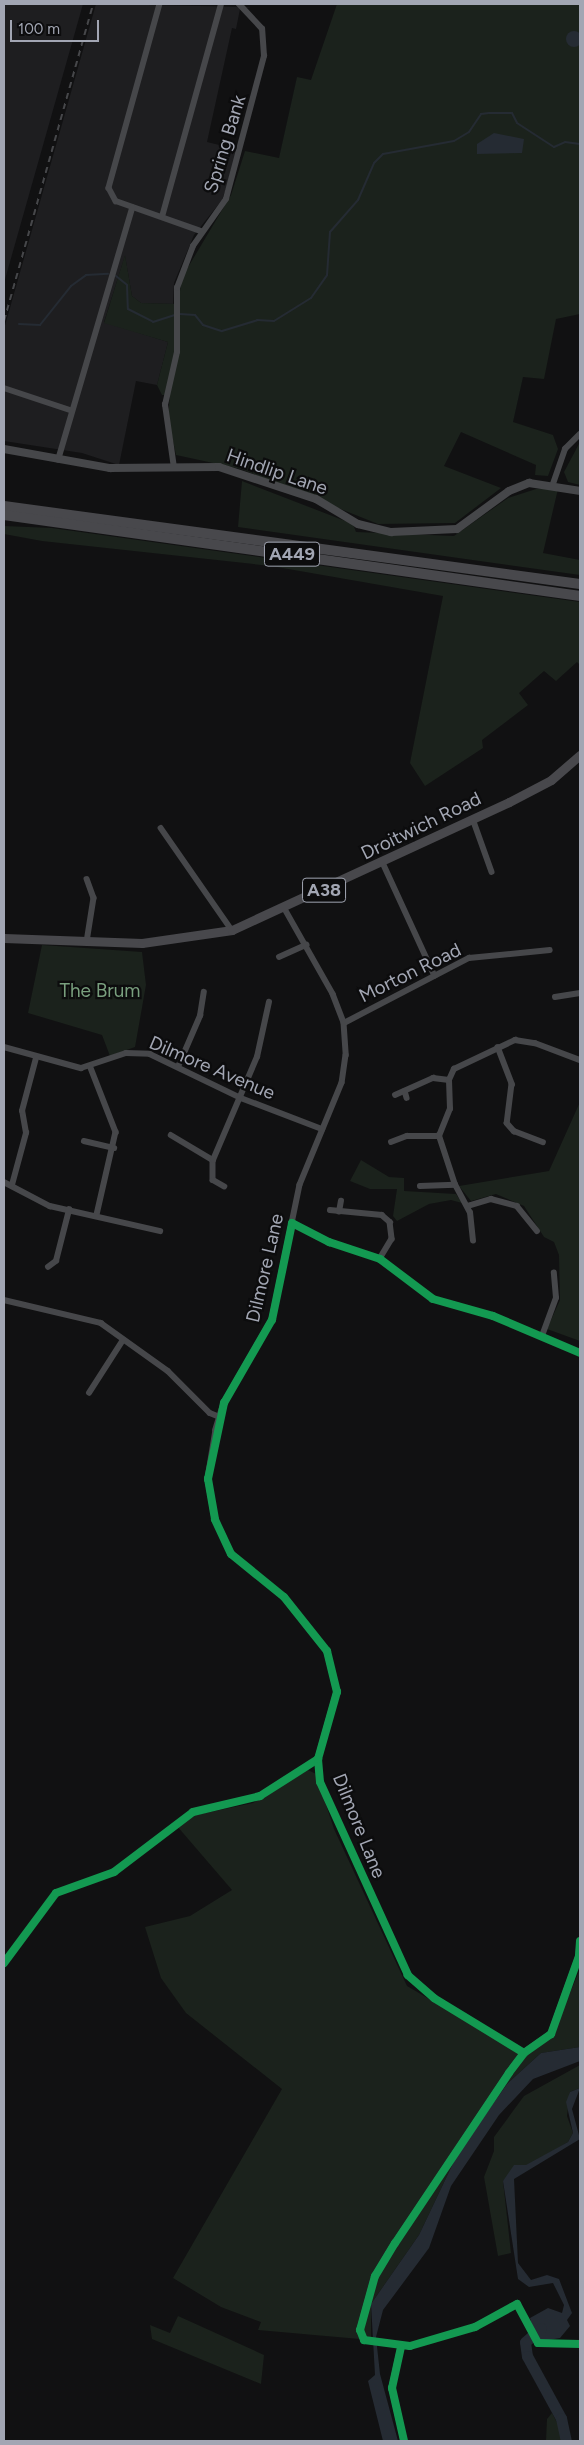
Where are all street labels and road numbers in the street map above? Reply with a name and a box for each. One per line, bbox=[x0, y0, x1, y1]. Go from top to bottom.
street label: Spring Bank bbox=[199, 92, 251, 196]
street label: Hindlip Lane bbox=[223, 444, 331, 500]
road number: A449 bbox=[263, 538, 321, 570]
street label: Droitwich Road bbox=[357, 787, 485, 865]
road number: A38 bbox=[302, 874, 346, 906]
street label: Morton Road bbox=[355, 938, 465, 1008]
street label: Dilmore Avenue bbox=[146, 1031, 278, 1105]
street label: Dilmore Lane bbox=[241, 1211, 289, 1325]
street label: Dilmore Lane bbox=[328, 1770, 390, 1882]

